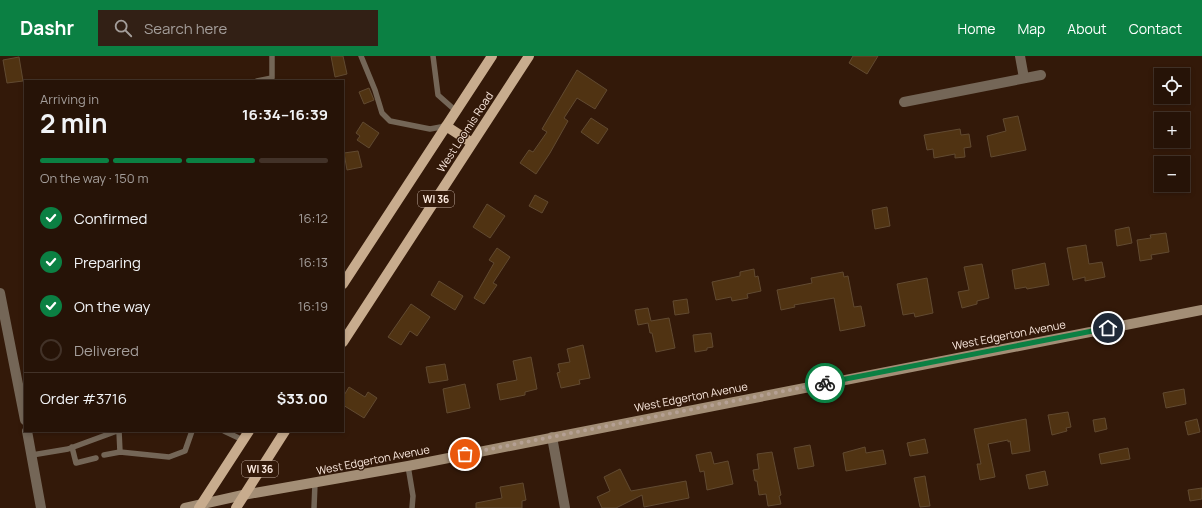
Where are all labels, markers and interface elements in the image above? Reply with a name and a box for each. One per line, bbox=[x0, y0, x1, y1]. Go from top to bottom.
search box bbox=[98, 10, 378, 46]
text: Dashr bbox=[20, 15, 74, 41]
icon: search bbox=[112, 17, 134, 39]
text: Search here bbox=[144, 18, 227, 39]
text: Home bbox=[958, 19, 995, 38]
text: Map bbox=[1017, 19, 1045, 38]
text: About bbox=[1067, 19, 1107, 38]
text: Contact bbox=[1129, 19, 1182, 38]
map controls bbox=[1154, 68, 1190, 192]
button: locate bbox=[1154, 68, 1190, 104]
street label: West Loomis Road bbox=[433, 89, 496, 175]
text: Arriving in bbox=[40, 90, 99, 108]
text: 16:34–16:39 bbox=[242, 104, 328, 125]
text: 2 min bbox=[40, 105, 108, 141]
button: + bbox=[1154, 112, 1190, 148]
button: − bbox=[1154, 156, 1190, 192]
text: On the way · 150 m bbox=[40, 169, 148, 187]
road number: WI 36 bbox=[418, 191, 454, 207]
icon: check bbox=[40, 207, 62, 229]
text: Confirmed bbox=[74, 208, 147, 229]
text: 16:12 bbox=[298, 209, 328, 227]
icon: check bbox=[40, 251, 62, 273]
text: Preparing bbox=[74, 252, 141, 273]
text: 16:13 bbox=[299, 253, 328, 271]
icon: check bbox=[40, 295, 62, 317]
text: On the way bbox=[74, 296, 150, 317]
text: 16:19 bbox=[298, 297, 328, 315]
pin bbox=[1091, 311, 1125, 345]
street label: West Edgerton Avenue bbox=[951, 316, 1067, 353]
icon: home bbox=[1097, 317, 1119, 339]
text: Delivered bbox=[74, 340, 139, 361]
courier bbox=[805, 363, 845, 403]
icon: bike bbox=[814, 372, 836, 394]
street label: West Edgerton Avenue bbox=[633, 378, 749, 415]
text: Order #3716 bbox=[40, 388, 127, 409]
text: $33.00 bbox=[277, 388, 328, 409]
pin bbox=[448, 437, 482, 471]
street label: West Edgerton Avenue bbox=[315, 441, 431, 478]
icon: bag bbox=[454, 443, 476, 465]
road number: WI 36 bbox=[242, 461, 278, 477]

